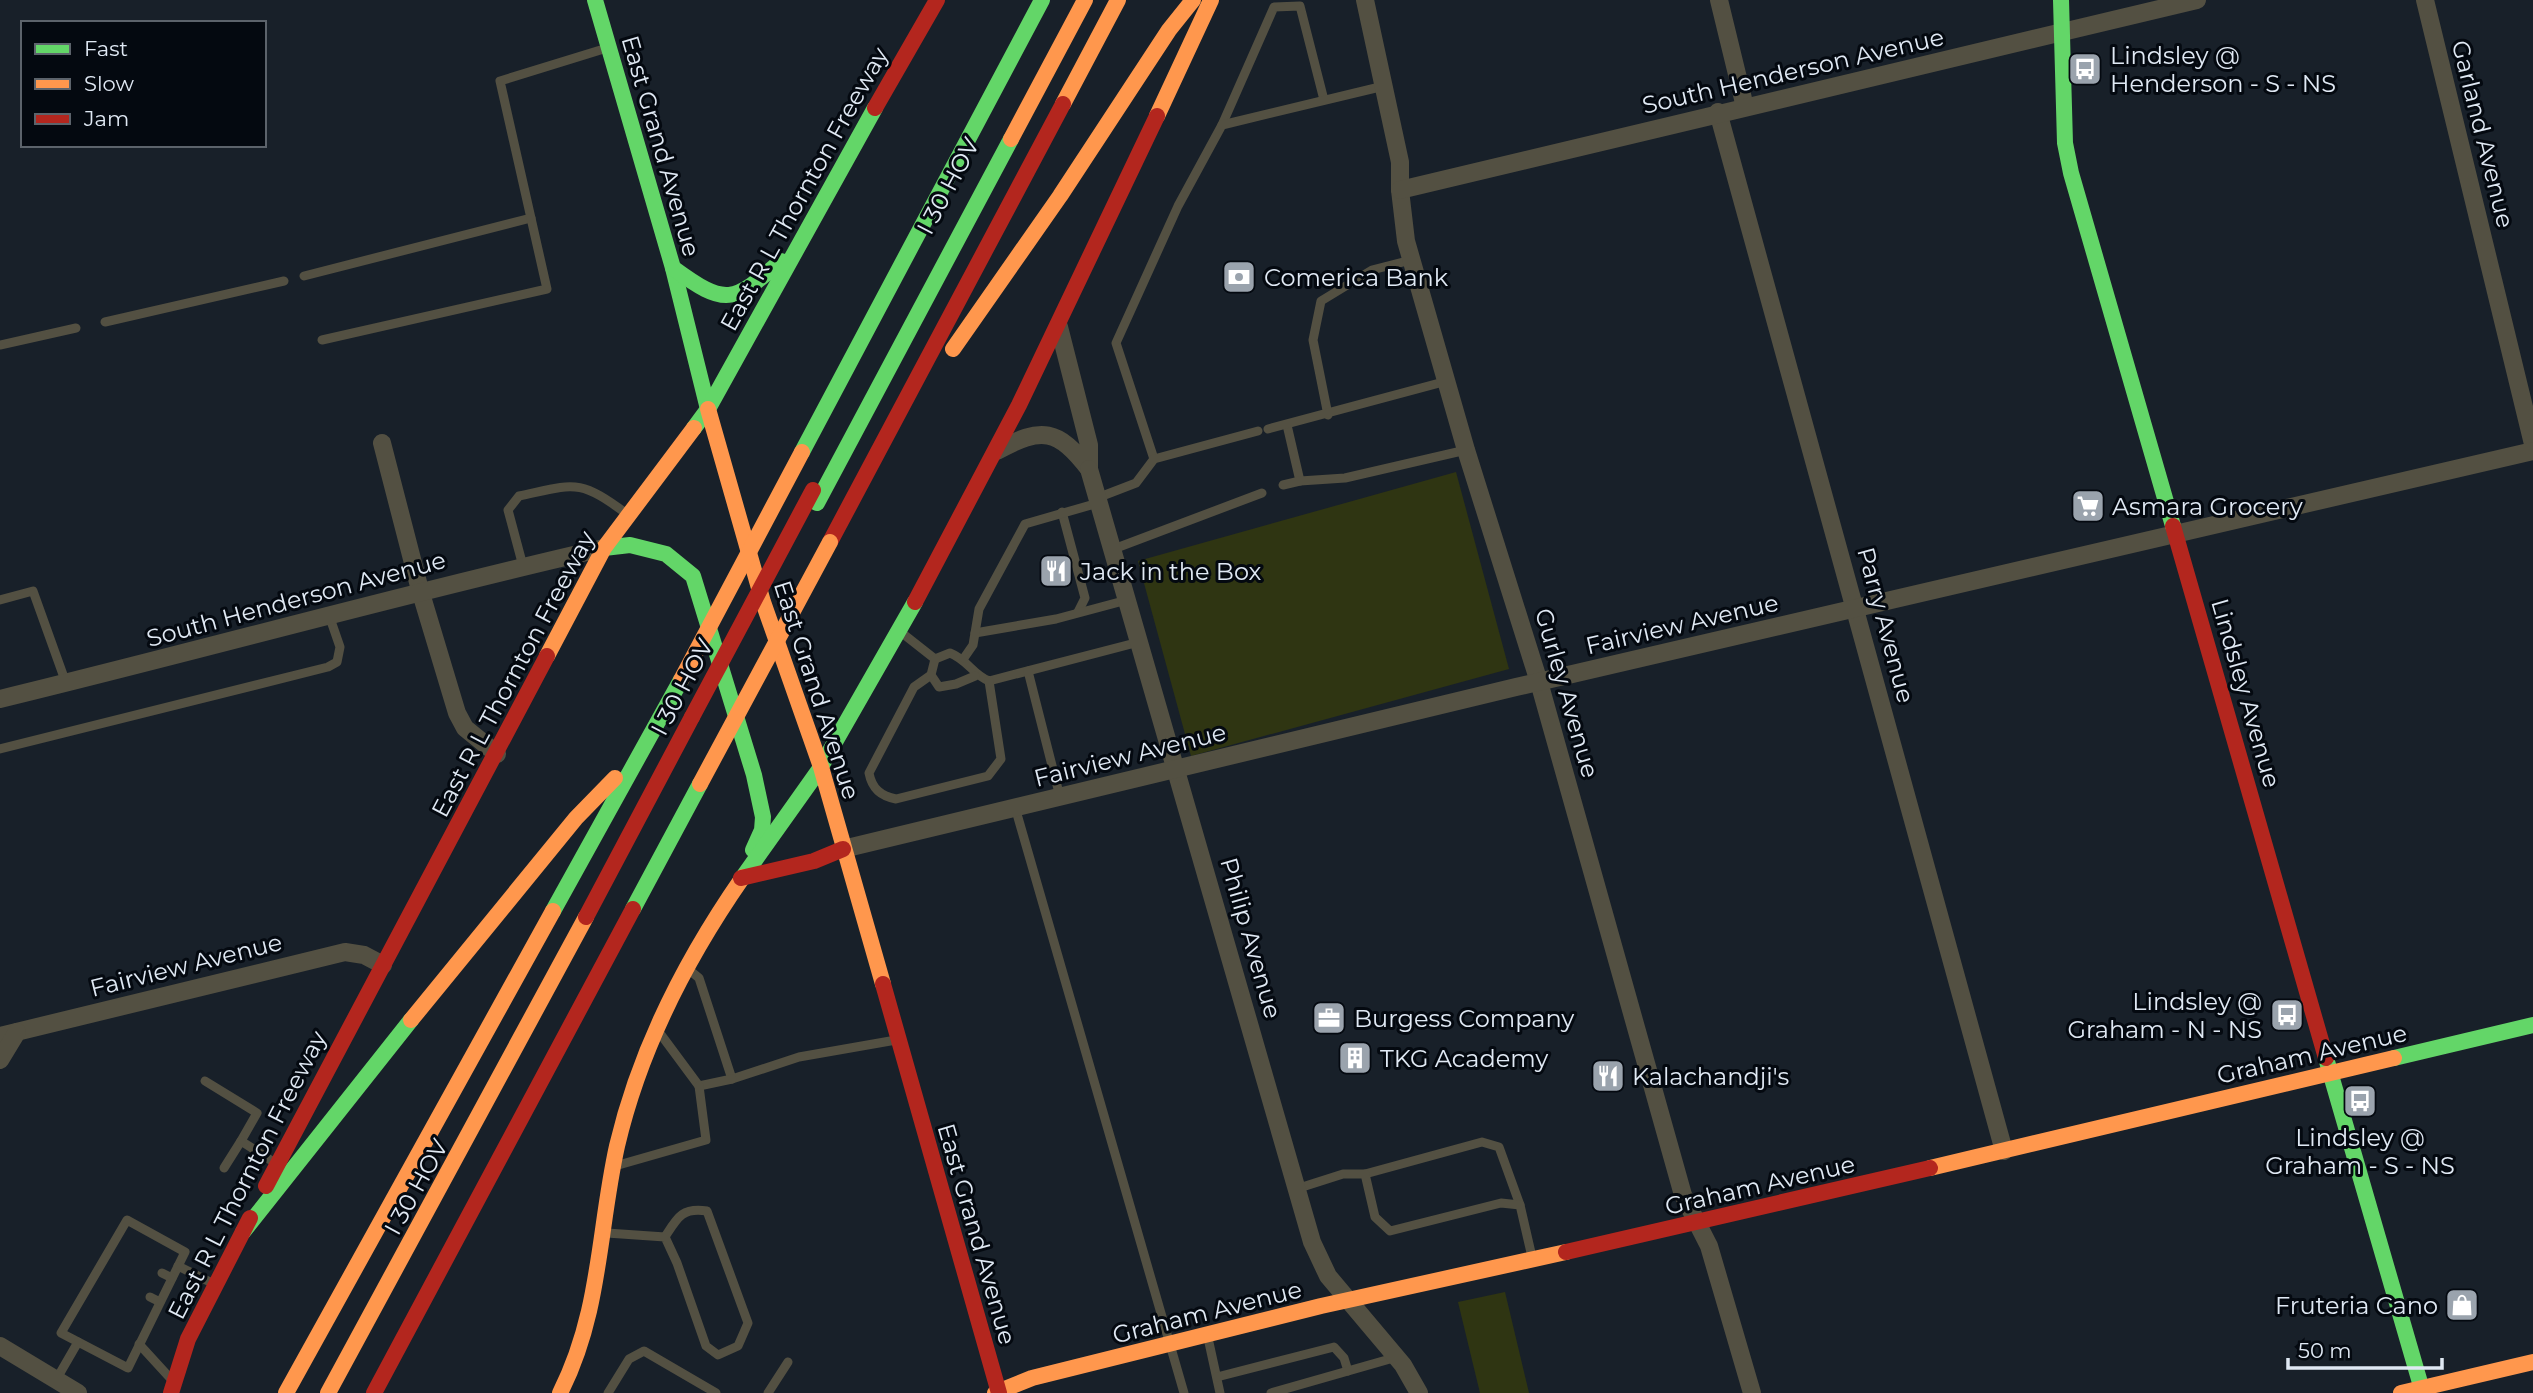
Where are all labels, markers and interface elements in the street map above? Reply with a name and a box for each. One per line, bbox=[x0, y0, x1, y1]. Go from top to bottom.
legend bbox=[21, 21, 266, 147]
street label: South Henderson Avenue bbox=[1639, 22, 1947, 120]
street label: East Grand Avenue bbox=[616, 32, 706, 260]
text: Fast bbox=[84, 36, 128, 61]
street label: Garland Avenue bbox=[2446, 37, 2520, 231]
place label: Lindsley @ Henderson - S - NS bbox=[2110, 41, 2336, 98]
street label: East R L Thornton Freeway bbox=[714, 42, 894, 336]
bus stop icon: Lindsley @ Henderson - S - NS bbox=[2066, 50, 2104, 88]
text: Slow bbox=[84, 71, 134, 96]
text: Jam bbox=[83, 106, 129, 131]
street label: I 30 HOV bbox=[911, 133, 986, 239]
bank icon: Comerica Bank bbox=[1220, 258, 1258, 296]
place label: Comerica Bank bbox=[1264, 263, 1449, 292]
supermarket icon: Asmara Grocery bbox=[2069, 487, 2107, 525]
place label: Asmara Grocery bbox=[2112, 492, 2303, 521]
street label: East R L Thornton Freeway bbox=[425, 526, 601, 822]
street label: Parry Avenue bbox=[1851, 544, 1921, 706]
street label: South Henderson Avenue bbox=[143, 545, 449, 653]
restaurant icon: Jack in the Box bbox=[1037, 552, 1075, 590]
place label: Jack in the Box bbox=[1079, 557, 1262, 586]
street label: East Grand Avenue bbox=[768, 577, 866, 803]
street label: Fairview Avenue bbox=[1583, 588, 1781, 660]
street label: Lindsley Avenue bbox=[2205, 595, 2287, 791]
street label: Gurley Avenue bbox=[1529, 605, 1605, 781]
street label: I 30 HOV bbox=[645, 634, 720, 740]
street label: Fairview Avenue bbox=[1031, 717, 1229, 793]
street label: Philip Avenue bbox=[1214, 854, 1288, 1022]
street label: Fairview Avenue bbox=[87, 927, 285, 1003]
place label: Lindsley @ Graham - N - NS bbox=[2068, 987, 2262, 1044]
bus stop icon: Lindsley @ Graham - N - NS bbox=[2268, 996, 2306, 1034]
office icon: Burgess Company bbox=[1310, 999, 1348, 1037]
place label: Burgess Company bbox=[1354, 1004, 1574, 1033]
street label: Graham Avenue bbox=[2214, 1018, 2410, 1090]
street label: East R L Thornton Freeway bbox=[161, 1026, 333, 1324]
building icon: TKG Academy bbox=[1336, 1039, 1374, 1077]
place label: TKG Academy bbox=[1380, 1044, 1548, 1073]
restaurant icon: Kalachandji's bbox=[1589, 1057, 1627, 1095]
place label: Kalachandji's bbox=[1632, 1062, 1789, 1091]
bus stop icon: Lindsley @ Graham - S - NS bbox=[2341, 1082, 2379, 1120]
street label: East Grand Avenue bbox=[932, 1120, 1022, 1348]
place label: Lindsley @ Graham - S - NS bbox=[2265, 1123, 2455, 1180]
street label: I 30 HOV bbox=[378, 1134, 454, 1240]
street label: Graham Avenue bbox=[1662, 1149, 1858, 1221]
street label: Graham Avenue bbox=[1109, 1274, 1305, 1350]
shop icon: Fruteria Cano bbox=[2443, 1286, 2481, 1324]
place label: Fruteria Cano bbox=[2275, 1291, 2438, 1320]
scale bar bbox=[2288, 1326, 2442, 1370]
text: 50 m bbox=[2298, 1338, 2352, 1363]

